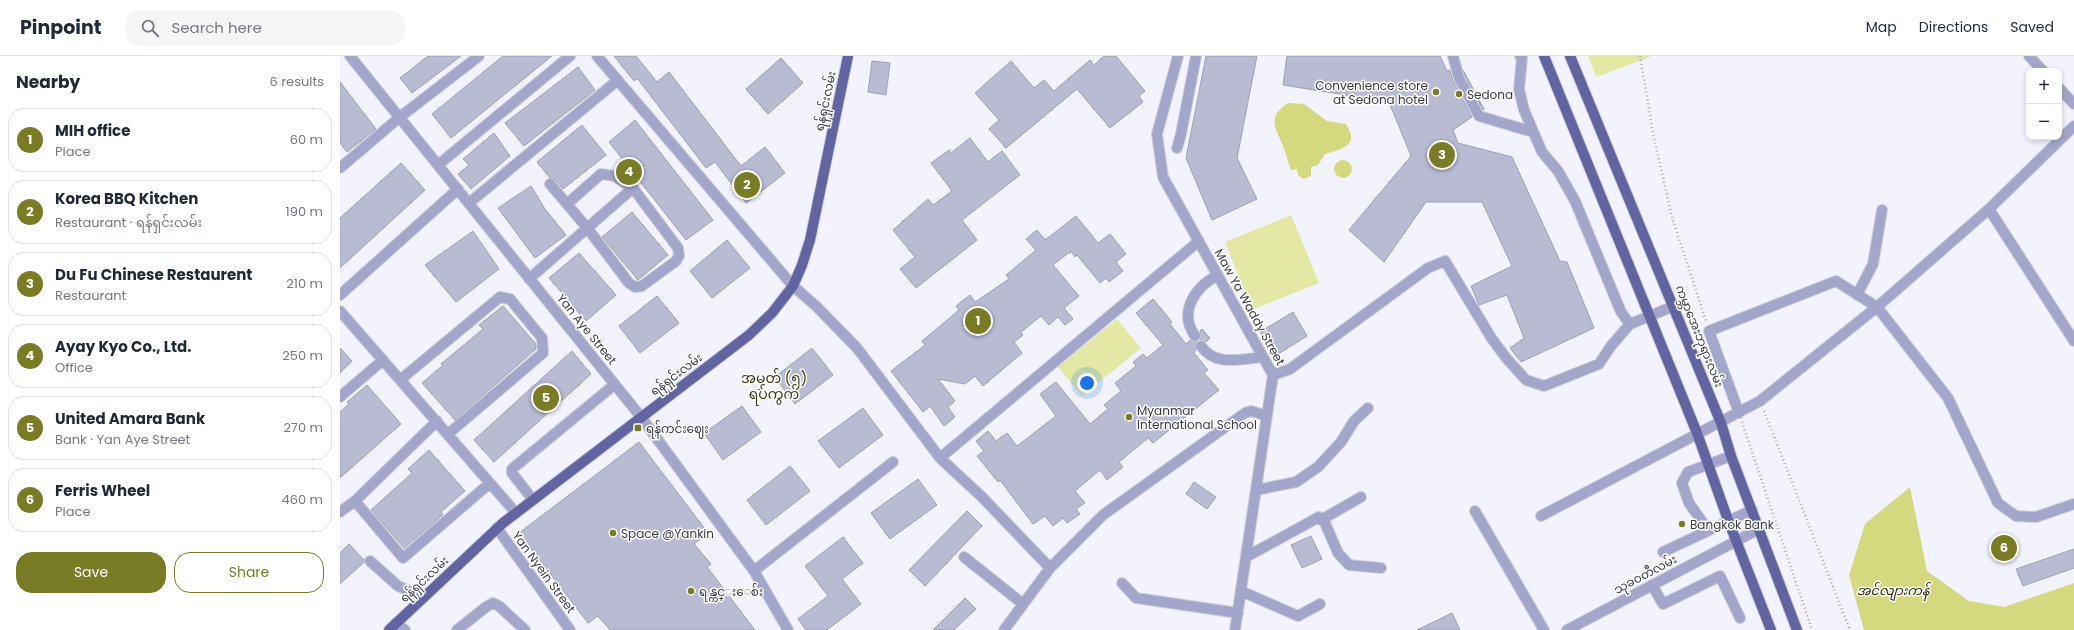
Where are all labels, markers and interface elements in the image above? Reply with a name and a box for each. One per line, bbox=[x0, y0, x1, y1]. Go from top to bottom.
search box bbox=[125, 10, 405, 46]
text: Pinpoint bbox=[20, 14, 101, 41]
icon: search bbox=[139, 17, 161, 39]
text: Search here bbox=[171, 17, 262, 38]
text: Map bbox=[1866, 17, 1897, 37]
text: Directions bbox=[1919, 17, 1988, 37]
text: Saved bbox=[2010, 17, 2054, 37]
map controls bbox=[2026, 68, 2062, 140]
button: + bbox=[2026, 68, 2062, 104]
street label: ရန်ရှင်းလမ်း bbox=[810, 69, 842, 133]
text: Nearby bbox=[16, 70, 80, 94]
text: 6 results bbox=[270, 72, 324, 91]
place label: Convenience store at Sedona hotel bbox=[1315, 77, 1428, 108]
place label: Sedona bbox=[1467, 86, 1513, 103]
marker: Convenience store at Sedona hotel bbox=[1431, 87, 1441, 97]
marker: Sedona bbox=[1454, 89, 1464, 99]
button: − bbox=[2026, 104, 2062, 140]
text: MIH office bbox=[55, 120, 130, 141]
text: 1 bbox=[28, 130, 32, 149]
text: 60 m bbox=[290, 130, 323, 149]
pin: 3 bbox=[1429, 140, 1455, 170]
text: Place bbox=[55, 142, 90, 161]
pin: 4 bbox=[616, 157, 642, 187]
pin: 2 bbox=[734, 170, 760, 200]
text: Korea BBQ Kitchen bbox=[55, 188, 198, 209]
text: 2 bbox=[26, 202, 34, 221]
text: 190 m bbox=[286, 202, 323, 221]
text: Restaurant · ရန်ရှင်းလမ်း bbox=[55, 213, 202, 232]
street label: Maw Ya Waddy Street bbox=[1211, 246, 1289, 368]
text: Du Fu Chinese Restaurent bbox=[55, 264, 252, 285]
text: 3 bbox=[26, 274, 34, 293]
text: 210 m bbox=[286, 274, 323, 293]
street label: ကမ္ဘာအေးဘုရားလမ်း bbox=[1670, 282, 1728, 390]
text: Restaurant bbox=[55, 286, 126, 305]
street label: Yan Aye Street bbox=[553, 290, 621, 368]
pin: 1 bbox=[965, 306, 991, 336]
text: Ayay Kyo Co., Ltd. bbox=[55, 336, 191, 357]
text: 4 bbox=[26, 346, 34, 365]
text: 250 m bbox=[282, 346, 323, 365]
street label: ရန်ရှင်းလမ်း bbox=[647, 349, 707, 401]
text: Office bbox=[55, 358, 93, 377]
district label: အမှတ် (၅) ရပ်ကွက် bbox=[741, 368, 807, 406]
your location bbox=[1077, 373, 1097, 393]
pin: 5 bbox=[533, 383, 559, 413]
place label: Myanmar International School bbox=[1137, 402, 1257, 433]
text: United Amara Bank bbox=[55, 408, 205, 429]
marker: Myanmar International School bbox=[1124, 412, 1134, 422]
text: 5 bbox=[26, 418, 34, 437]
text: 270 m bbox=[283, 418, 323, 437]
place label: ရန်ကင်းဈေး bbox=[646, 420, 709, 439]
marker: ရန်ကင်းဈေး bbox=[633, 423, 643, 433]
text: Bank · Yan Aye Street bbox=[55, 430, 190, 449]
text: Ferris Wheel bbox=[55, 480, 150, 501]
text: 6 bbox=[26, 490, 34, 509]
text: 460 m bbox=[282, 490, 323, 509]
text: Place bbox=[55, 502, 90, 521]
place label: Bangkok Bank bbox=[1690, 516, 1775, 533]
marker: Bangkok Bank bbox=[1677, 519, 1687, 529]
place label: Space @Yankin bbox=[621, 525, 714, 542]
street label: Yan Nyein Street bbox=[508, 528, 580, 616]
marker: Space @Yankin bbox=[608, 528, 618, 538]
pin: 6 bbox=[1991, 533, 2017, 563]
street label: သုခဝတီလမ်း bbox=[1611, 550, 1680, 599]
button: Save bbox=[16, 552, 166, 593]
button: Share bbox=[174, 552, 324, 593]
street label: ရန်ရှင်းလမ်း bbox=[396, 552, 453, 607]
water label: အင်လျားကန် bbox=[1857, 581, 1932, 602]
place label: ရန္ကင္းေစ်း bbox=[699, 583, 763, 602]
marker: ရန္ကင္းေစ်း bbox=[686, 586, 696, 596]

